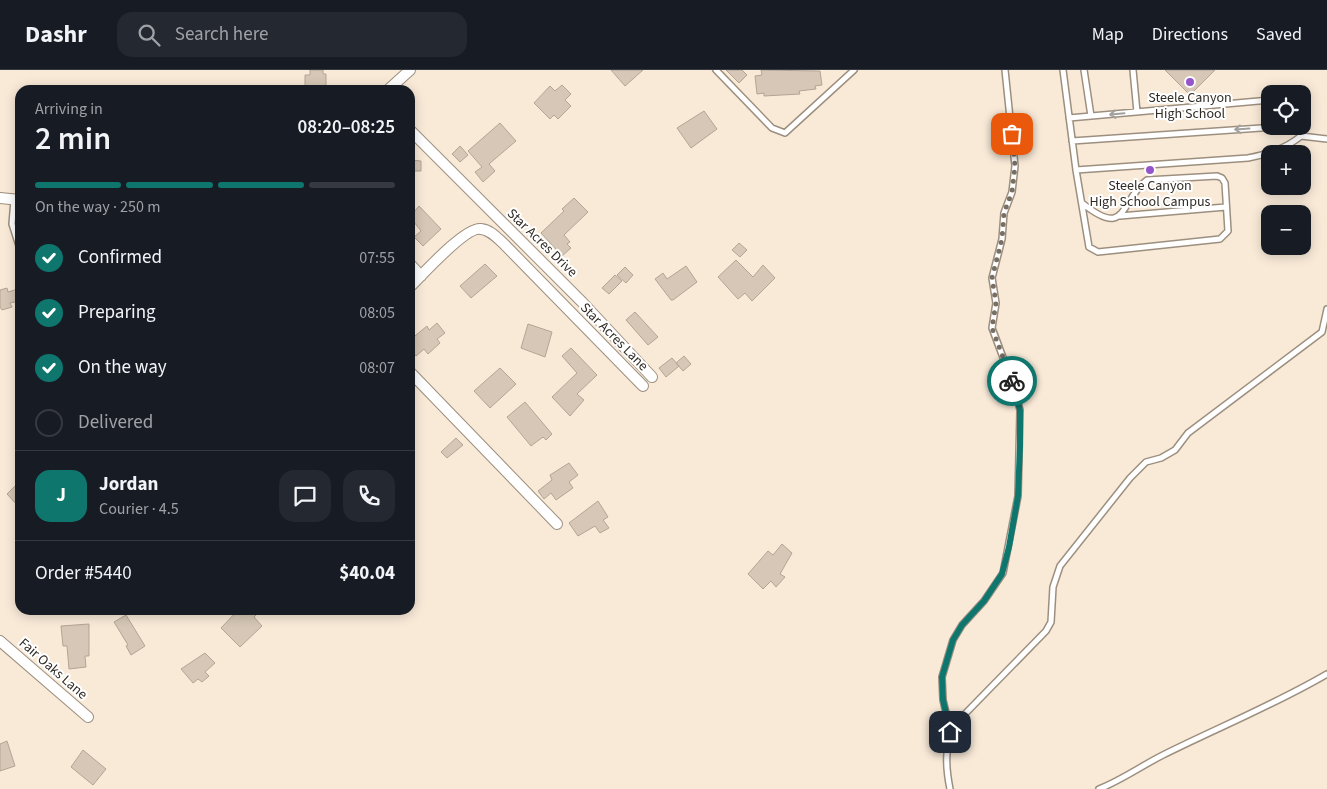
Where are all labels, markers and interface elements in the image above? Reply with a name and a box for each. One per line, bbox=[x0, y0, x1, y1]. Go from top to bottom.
search box bbox=[117, 12, 467, 57]
text: Dashr bbox=[25, 17, 87, 52]
icon: search bbox=[135, 21, 163, 49]
text: Search here bbox=[175, 21, 268, 48]
text: Map bbox=[1092, 22, 1124, 47]
text: Directions bbox=[1152, 22, 1228, 47]
text: Saved bbox=[1256, 22, 1302, 47]
marker: Steele Canyon High School bbox=[1184, 76, 1196, 88]
map controls bbox=[1261, 85, 1311, 255]
button: locate bbox=[1261, 85, 1311, 135]
place label: Steele Canyon High School bbox=[1148, 88, 1232, 124]
text: Arriving in bbox=[35, 98, 103, 120]
one-way arrow bbox=[1109, 109, 1125, 118]
pin bbox=[991, 113, 1033, 155]
text: 08:20–08:25 bbox=[297, 114, 395, 141]
text: 2 min bbox=[35, 116, 111, 162]
icon: bag bbox=[998, 120, 1026, 148]
one-way arrow bbox=[1234, 125, 1250, 134]
button: + bbox=[1261, 145, 1311, 195]
marker: Steele Canyon High School Campus bbox=[1144, 164, 1156, 176]
place label: Steele Canyon High School Campus bbox=[1090, 176, 1211, 212]
text: On the way · 250 m bbox=[35, 196, 160, 218]
street label: Star Acres Drive bbox=[502, 204, 582, 282]
button: − bbox=[1261, 205, 1311, 255]
icon: check bbox=[35, 244, 63, 272]
text: Confirmed bbox=[78, 244, 162, 271]
text: 07:55 bbox=[359, 247, 395, 269]
street label: Star Acres Lane bbox=[575, 298, 653, 376]
icon: check bbox=[35, 299, 63, 327]
text: Preparing bbox=[78, 299, 156, 326]
text: 08:05 bbox=[359, 302, 395, 324]
icon: check bbox=[35, 354, 63, 382]
text: On the way bbox=[78, 354, 167, 381]
courier bbox=[987, 356, 1037, 406]
text: 08:07 bbox=[359, 357, 395, 379]
icon: bike bbox=[998, 367, 1026, 395]
text: Delivered bbox=[78, 409, 153, 436]
button: chat bbox=[279, 470, 331, 522]
button: phone bbox=[343, 470, 395, 522]
text: Jordan bbox=[99, 471, 158, 498]
text: J bbox=[56, 482, 66, 509]
text: Courier · 4.5 bbox=[99, 498, 179, 520]
text: Order #5440 bbox=[35, 560, 132, 587]
text: $40.04 bbox=[339, 560, 395, 587]
street label: Fair Oaks Lane bbox=[14, 634, 92, 704]
pin bbox=[929, 711, 971, 753]
icon: home bbox=[936, 718, 964, 746]

